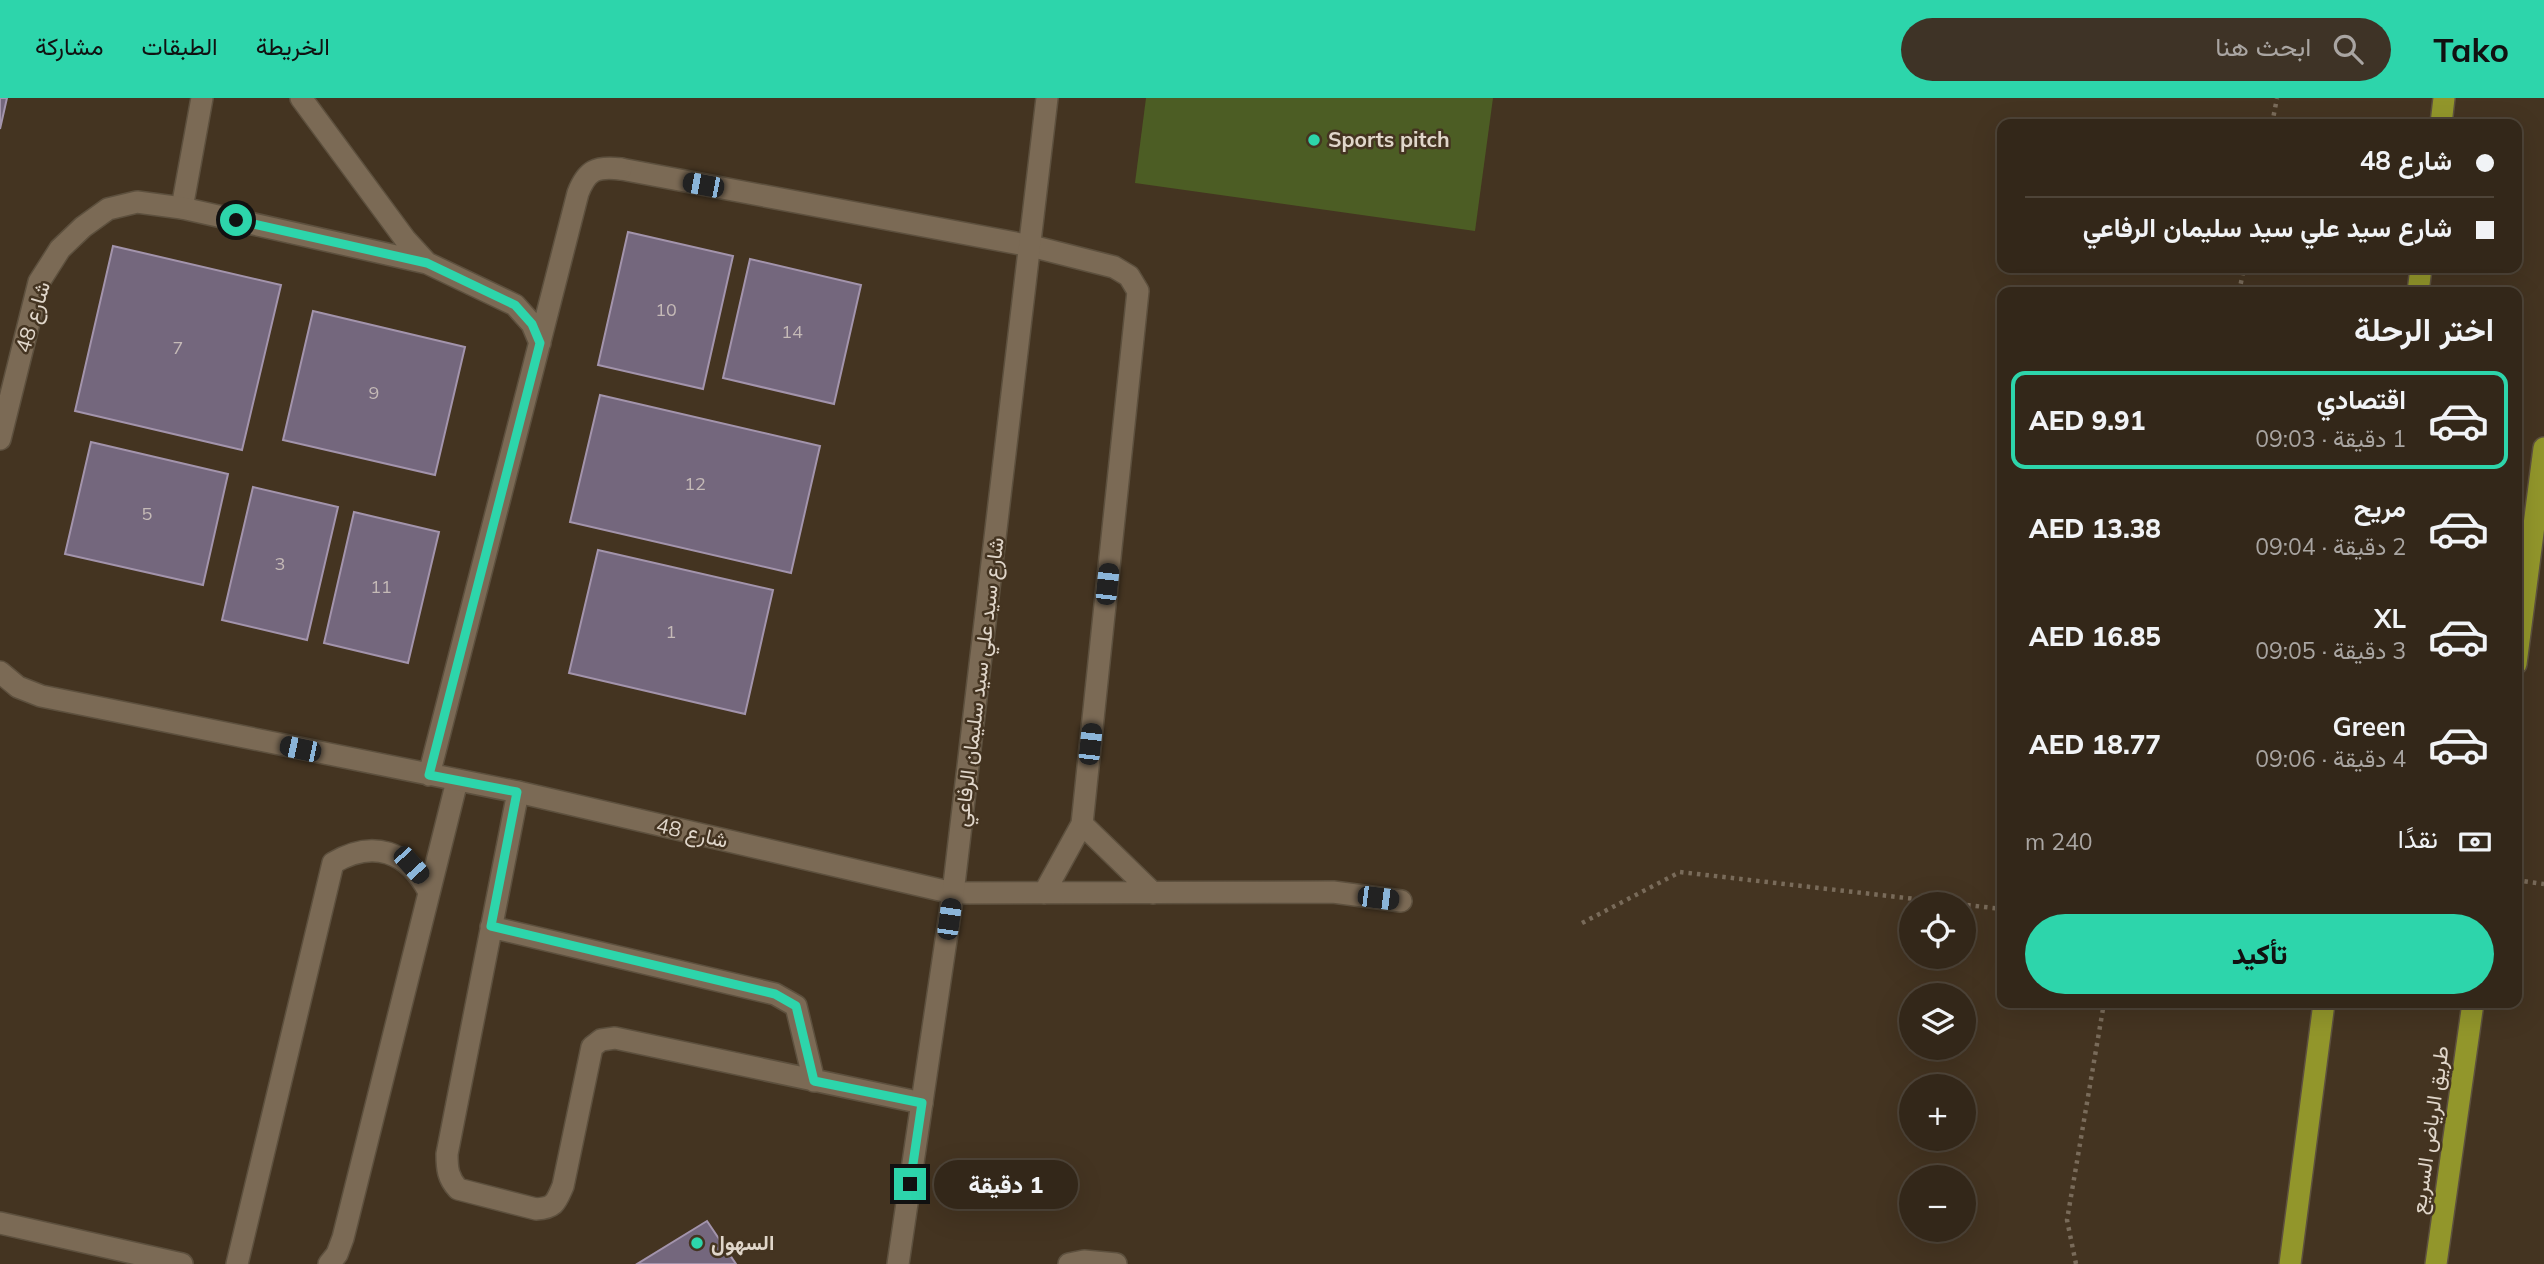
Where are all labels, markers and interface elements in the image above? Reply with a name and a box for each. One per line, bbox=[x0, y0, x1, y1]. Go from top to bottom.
search box bbox=[1901, 18, 2391, 81]
text: Tako bbox=[2433, 29, 2509, 70]
text: ابحث هنا bbox=[2215, 30, 2311, 63]
icon: search bbox=[2329, 30, 2367, 68]
text: مشاركة bbox=[35, 31, 103, 61]
text: الطبقات bbox=[141, 31, 218, 61]
text: الخريطة bbox=[256, 31, 330, 61]
place label: Sports pitch bbox=[1328, 126, 1450, 152]
marker: Sports pitch bbox=[1306, 132, 1322, 148]
text: شارع 48 bbox=[2360, 144, 2452, 177]
car bbox=[681, 171, 726, 199]
route start bbox=[220, 204, 252, 236]
text: شارع سيد علي سيد سليمان الرفاعي bbox=[2083, 211, 2452, 244]
street label: شارع 48 bbox=[9, 278, 57, 356]
house number: 10 bbox=[655, 298, 677, 321]
text: اختر الرحلة bbox=[2354, 309, 2494, 349]
house number: 14 bbox=[781, 320, 803, 343]
house number: 7 bbox=[173, 336, 183, 359]
house number: 9 bbox=[369, 381, 379, 404]
text: اقتصادي bbox=[2317, 383, 2406, 416]
icon: car bbox=[2427, 389, 2490, 452]
text: AED 9.91 bbox=[2029, 404, 2145, 437]
text: 1 دقيقة · 09:03 bbox=[2255, 424, 2406, 453]
house number: 12 bbox=[684, 472, 706, 495]
text: مريح bbox=[2354, 491, 2406, 524]
icon: car bbox=[2427, 497, 2490, 560]
house number: 5 bbox=[142, 502, 153, 525]
text: AED 13.38 bbox=[2029, 512, 2161, 545]
text: 2 دقيقة · 09:04 bbox=[2255, 532, 2406, 561]
street label: شارع سيد علي سيد سليمان الرفاعي bbox=[947, 536, 1014, 829]
house number: 3 bbox=[275, 552, 285, 575]
car bbox=[1095, 562, 1120, 606]
house number: 11 bbox=[370, 575, 392, 598]
text: XL bbox=[2374, 602, 2406, 635]
icon: car bbox=[2427, 605, 2490, 668]
house number: 1 bbox=[666, 620, 676, 643]
text: AED 16.85 bbox=[2029, 620, 2161, 653]
text: 3 دقيقة · 09:05 bbox=[2255, 636, 2406, 665]
text: Green bbox=[2333, 710, 2406, 743]
icon: car bbox=[2427, 713, 2490, 776]
car bbox=[1078, 722, 1103, 766]
text: AED 18.77 bbox=[2029, 728, 2161, 761]
car bbox=[278, 734, 323, 764]
text: 4 دقيقة · 09:06 bbox=[2255, 744, 2406, 773]
street label: شارع 48 bbox=[653, 811, 731, 855]
text: نقدًا bbox=[2398, 822, 2438, 855]
icon: cash bbox=[2456, 823, 2494, 861]
text: 240 m bbox=[2025, 827, 2093, 856]
car bbox=[390, 842, 433, 888]
car bbox=[1356, 885, 1401, 911]
map controls bbox=[1899, 892, 1976, 1242]
button: locate bbox=[1899, 892, 1976, 969]
car bbox=[936, 897, 963, 941]
button: تأكيد bbox=[2025, 914, 2494, 994]
button: layers bbox=[1899, 983, 1976, 1060]
street label: طريق الرياض السريع bbox=[2404, 1044, 2456, 1216]
button: + bbox=[1899, 1074, 1976, 1151]
callout: 1 دقيقة bbox=[934, 1160, 1078, 1208]
button: − bbox=[1899, 1165, 1976, 1242]
route end bbox=[894, 1168, 926, 1200]
text: 1 دقيقة bbox=[969, 1170, 1043, 1199]
place label: السهول bbox=[711, 1229, 774, 1256]
marker: السهول bbox=[689, 1235, 705, 1251]

